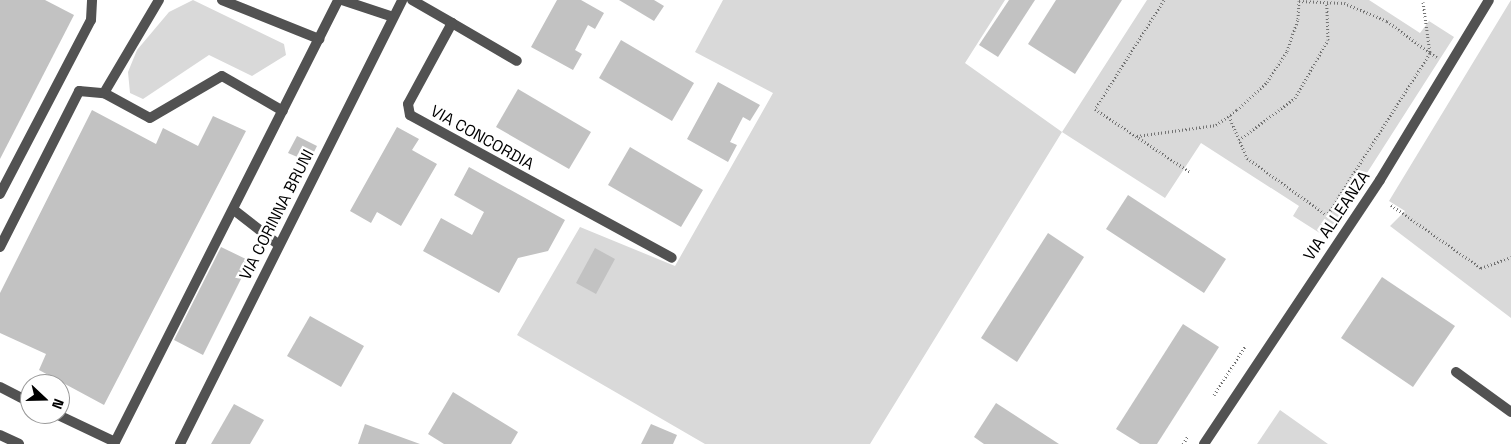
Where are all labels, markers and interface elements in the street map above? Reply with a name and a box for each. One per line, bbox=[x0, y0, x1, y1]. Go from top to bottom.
street label: VIA CONCORDIA bbox=[427, 102, 537, 174]
street label: VIA CORINNA BRUNI bbox=[236, 146, 318, 284]
street label: VIA ALLEANZA bbox=[1300, 167, 1374, 265]
north arrow bbox=[20, 374, 70, 424]
text: N bbox=[48, 396, 68, 412]

